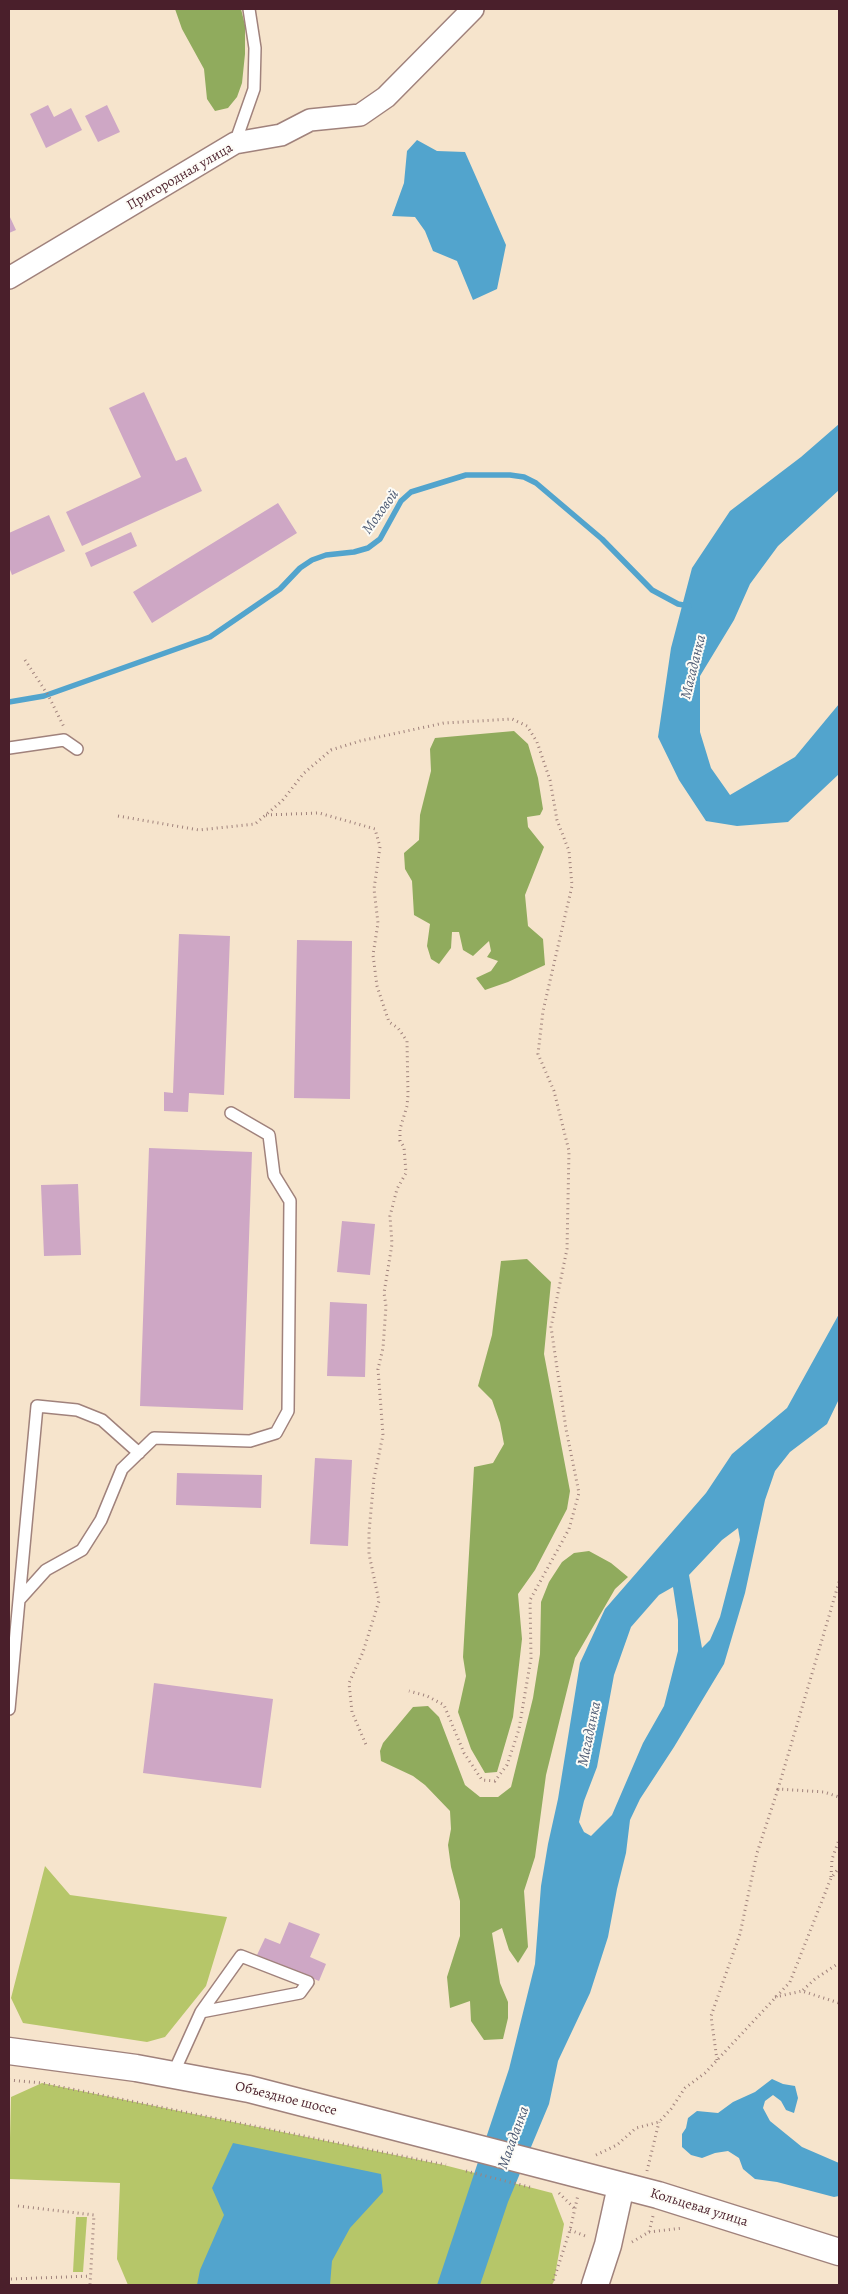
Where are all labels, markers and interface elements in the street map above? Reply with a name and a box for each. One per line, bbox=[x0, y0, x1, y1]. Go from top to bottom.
street label: Пригородная улица bbox=[124, 140, 236, 214]
water label: Моховой bbox=[359, 486, 403, 538]
water label: Магаданка bbox=[677, 633, 711, 701]
water label: Магаданка bbox=[574, 1700, 606, 1768]
street label: Объездное шоссе bbox=[233, 2078, 339, 2120]
water label: Магаданка bbox=[494, 2104, 534, 2172]
street label: Кольцевая улица bbox=[648, 2185, 750, 2231]

